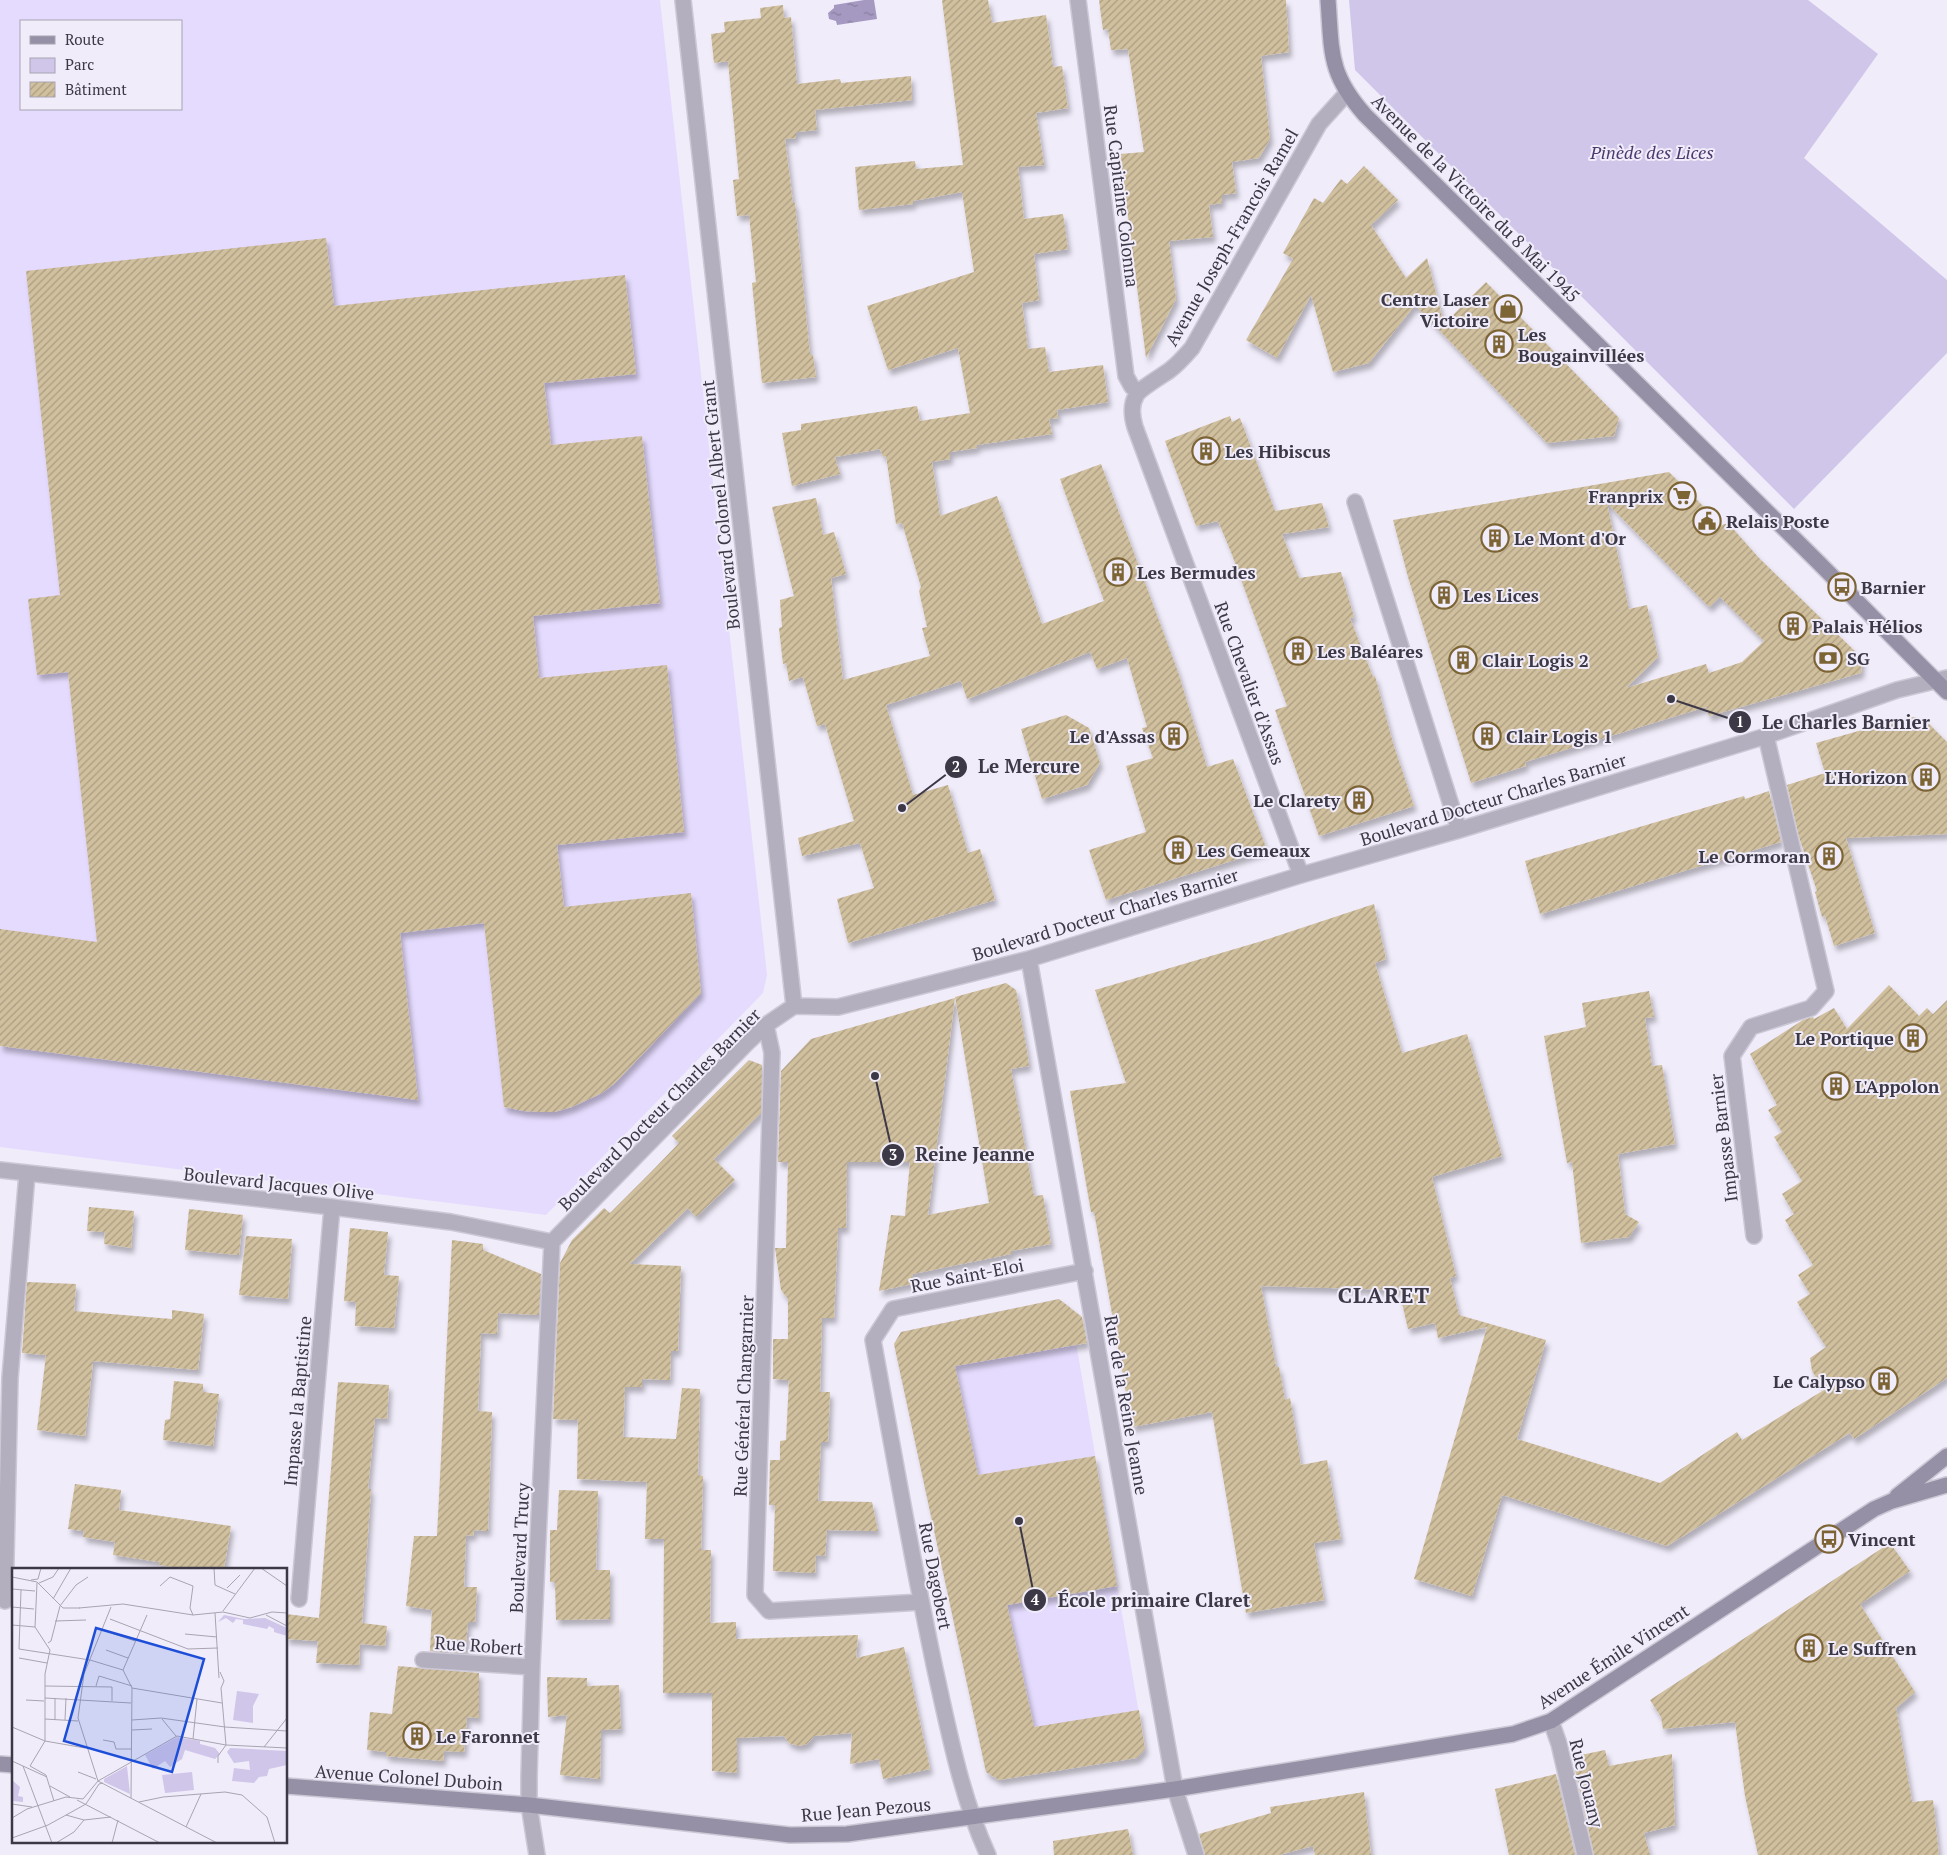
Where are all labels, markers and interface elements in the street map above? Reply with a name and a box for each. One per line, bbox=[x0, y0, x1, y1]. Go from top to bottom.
legend bbox=[20, 20, 182, 110]
text: Route bbox=[65, 29, 104, 49]
text: Parc bbox=[65, 54, 94, 74]
text: Bâtiment bbox=[65, 79, 127, 99]
street label: Avenue de la Victoire du 8 Mai 1945 bbox=[1367, 89, 1585, 307]
street label: Rue Capitaine Colonna bbox=[1099, 103, 1145, 289]
street label: Avenue Joseph-Francois Ramel bbox=[1159, 124, 1303, 350]
park label: Pinède des Lices bbox=[1589, 140, 1714, 164]
place label: Centre Laser Victoire bbox=[1381, 287, 1489, 332]
shop icon: Centre Laser Victoire bbox=[1493, 294, 1523, 324]
place label: Les Bougainvillées bbox=[1518, 322, 1644, 367]
building icon: Les Bougainvillées bbox=[1484, 329, 1514, 359]
street label: Boulevard Colonel Albert Grant bbox=[695, 379, 745, 631]
building icon: Les Hibiscus bbox=[1191, 436, 1221, 466]
place label: Les Hibiscus bbox=[1225, 439, 1331, 463]
supermarket icon: Franprix bbox=[1667, 481, 1697, 511]
place label: Franprix bbox=[1588, 484, 1663, 508]
public building icon: Relais Poste bbox=[1692, 506, 1722, 536]
place label: Relais Poste bbox=[1726, 509, 1830, 533]
building icon: Le Mont d'Or bbox=[1480, 523, 1510, 553]
place label: Le Mont d'Or bbox=[1514, 526, 1626, 550]
building icon: Les Bermudes bbox=[1103, 557, 1133, 587]
place label: Les Bermudes bbox=[1137, 560, 1256, 584]
bus stop icon: Barnier bbox=[1827, 572, 1857, 602]
place label: Barnier bbox=[1861, 575, 1926, 599]
building icon: Les Lices bbox=[1429, 580, 1459, 610]
place label: Les Lices bbox=[1463, 583, 1539, 607]
street label: Rue Chevalier d'Assas bbox=[1209, 598, 1291, 768]
building icon: Palais Hélios bbox=[1778, 611, 1808, 641]
place label: Palais Hélios bbox=[1812, 614, 1923, 638]
building icon: Les Baléares bbox=[1283, 636, 1313, 666]
place label: Les Baléares bbox=[1317, 639, 1423, 663]
bank icon: SG bbox=[1813, 643, 1843, 673]
building icon: Clair Logis 2 bbox=[1448, 645, 1478, 675]
place label: SG bbox=[1847, 646, 1870, 670]
place label: Clair Logis 2 bbox=[1482, 648, 1589, 672]
callout: Le Charles Barnier bbox=[1727, 705, 1940, 739]
text: Le Charles Barnier bbox=[1762, 709, 1931, 734]
text: 1 bbox=[1736, 711, 1744, 731]
building icon: Le d'Assas bbox=[1159, 721, 1189, 751]
building icon: Clair Logis 1 bbox=[1472, 721, 1502, 751]
place label: Le d'Assas bbox=[1070, 724, 1155, 748]
place label: Clair Logis 1 bbox=[1506, 724, 1613, 748]
street label: Boulevard Docteur Charles Barnier bbox=[1357, 747, 1629, 851]
callout: Le Mercure bbox=[943, 750, 1090, 784]
text: Le Mercure bbox=[978, 753, 1080, 778]
text: 2 bbox=[952, 756, 960, 776]
building icon: L'Horizon bbox=[1911, 762, 1941, 792]
place label: L'Horizon bbox=[1825, 765, 1907, 789]
building icon: Le Clarety bbox=[1344, 785, 1374, 815]
place label: Le Clarety bbox=[1253, 788, 1340, 812]
building icon: Les Gemeaux bbox=[1163, 835, 1193, 865]
place label: Les Gemeaux bbox=[1197, 838, 1310, 862]
building icon: Le Cormoran bbox=[1814, 841, 1844, 871]
place label: Le Cormoran bbox=[1698, 844, 1810, 868]
street label: Boulevard Docteur Charles Barnier bbox=[969, 862, 1241, 966]
street label: Boulevard Docteur Charles Barnier bbox=[552, 1002, 766, 1216]
building icon: Le Portique bbox=[1898, 1023, 1928, 1053]
place label: Le Portique bbox=[1795, 1026, 1894, 1050]
building icon: L'Appolon bbox=[1821, 1071, 1851, 1101]
street label: Impasse Barnier bbox=[1703, 1072, 1743, 1204]
place label: L'Appolon bbox=[1855, 1074, 1940, 1098]
callout: Reine Jeanne bbox=[880, 1138, 1044, 1172]
text: Reine Jeanne bbox=[915, 1141, 1035, 1166]
text: 3 bbox=[889, 1144, 897, 1164]
street label: Boulevard Jacques Olive bbox=[182, 1161, 376, 1205]
street label: Rue Saint-Eloi bbox=[908, 1252, 1026, 1298]
district label: CLARET bbox=[1338, 1280, 1430, 1309]
street label: Rue Général Changarnier bbox=[727, 1295, 759, 1497]
street label: Rue de la Reine Jeanne bbox=[1099, 1313, 1155, 1497]
street label: Impasse la Baptistine bbox=[278, 1315, 316, 1487]
building icon: Le Calypso bbox=[1869, 1366, 1899, 1396]
place label: Le Calypso bbox=[1773, 1369, 1865, 1393]
street label: Boulevard Trucy bbox=[504, 1481, 534, 1614]
street label: Rue Dagobert bbox=[914, 1520, 958, 1632]
bus stop icon: Vincent bbox=[1814, 1524, 1844, 1554]
place label: Vincent bbox=[1848, 1527, 1916, 1551]
inset map bbox=[12, 1568, 288, 1842]
callout: École primaire Claret bbox=[1022, 1583, 1260, 1617]
text: École primaire Claret bbox=[1058, 1587, 1251, 1612]
text: 4 bbox=[1031, 1589, 1040, 1609]
street label: Avenue Émile Vincent bbox=[1533, 1598, 1694, 1714]
street label: Rue Robert bbox=[434, 1630, 524, 1660]
building icon: Le Suffren bbox=[1794, 1633, 1824, 1663]
place label: Le Suffren bbox=[1828, 1636, 1917, 1660]
building icon: Le Faronnet bbox=[402, 1721, 432, 1751]
place label: Le Faronnet bbox=[436, 1724, 540, 1748]
street label: Rue Jouany bbox=[1564, 1736, 1610, 1831]
street label: Avenue Colonel Duboin bbox=[314, 1758, 504, 1796]
street label: Rue Jean Pezous bbox=[800, 1791, 932, 1827]

